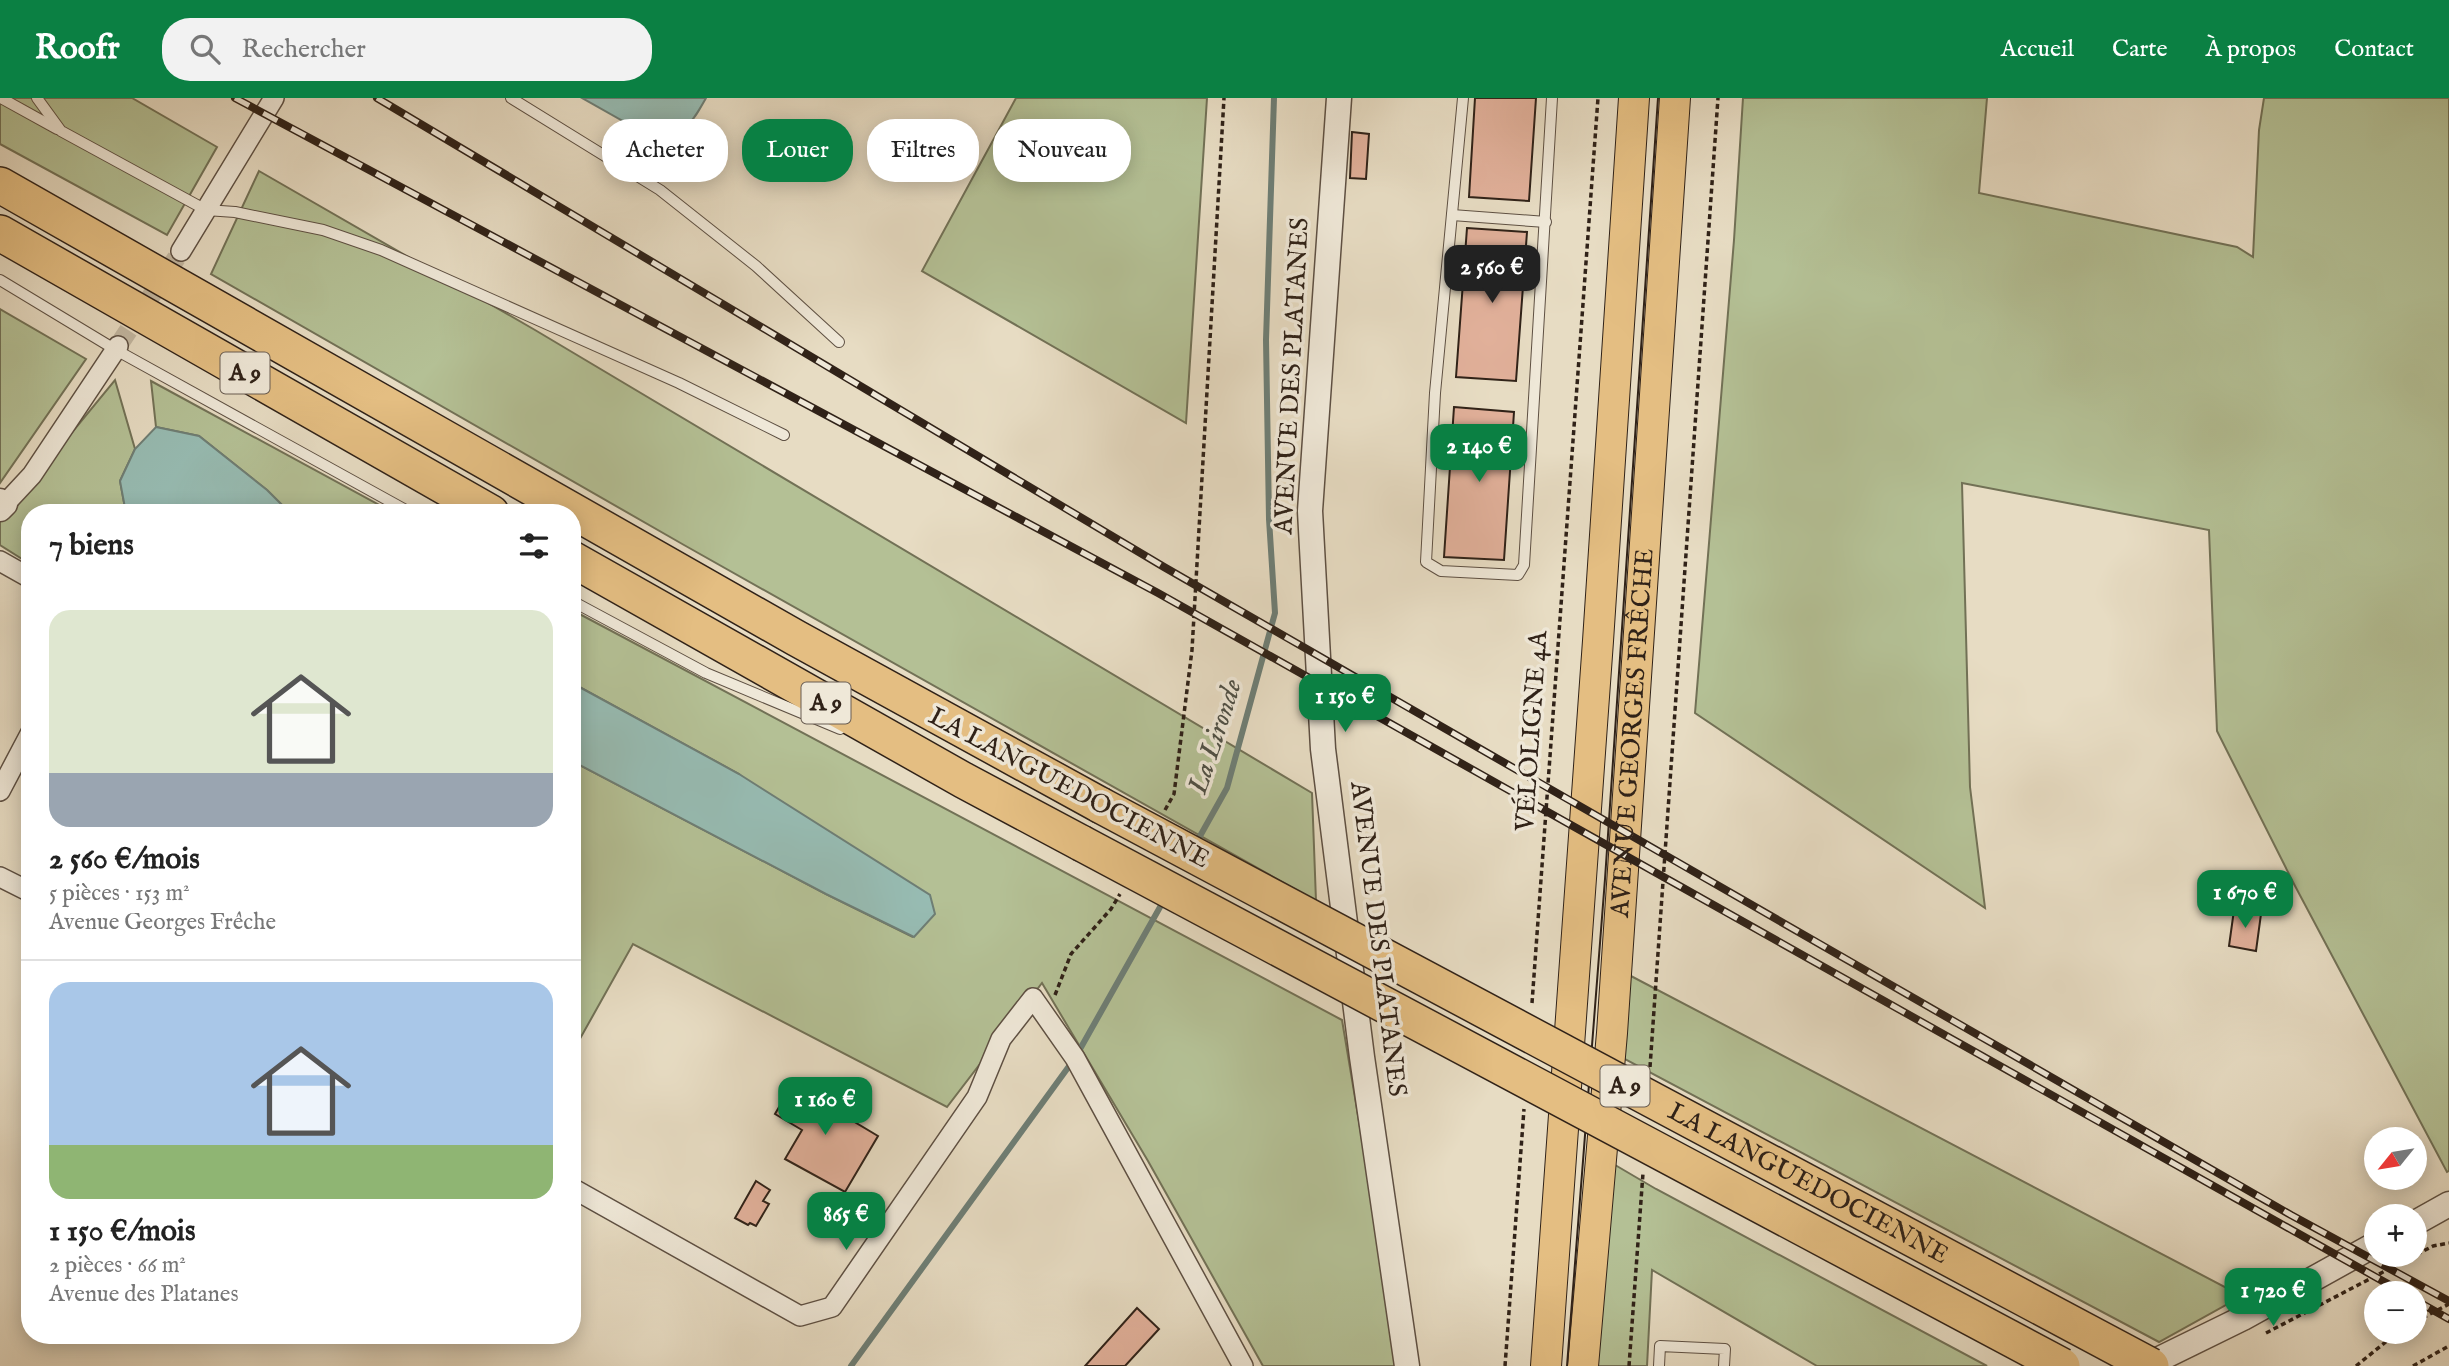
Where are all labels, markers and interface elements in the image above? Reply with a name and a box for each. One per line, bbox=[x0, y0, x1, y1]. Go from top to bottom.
search box bbox=[162, 18, 652, 81]
text: Roofr bbox=[35, 28, 120, 70]
icon: search bbox=[186, 30, 224, 68]
text: Rechercher bbox=[242, 33, 366, 66]
text: Accueil bbox=[2001, 34, 2074, 65]
text: Carte bbox=[2112, 34, 2168, 65]
text: À propos bbox=[2206, 34, 2296, 65]
text: Contact bbox=[2334, 34, 2414, 65]
chip: Acheter bbox=[602, 119, 728, 182]
chip: Louer bbox=[742, 119, 853, 182]
chip: Filtres bbox=[867, 119, 979, 182]
chip: Nouveau bbox=[993, 119, 1131, 182]
street label: AVENUE DES PLATANES bbox=[1267, 217, 1317, 536]
pin: 2 560 € bbox=[1427, 246, 1557, 305]
text: 2 560 € bbox=[1460, 253, 1524, 282]
road number: A 9 bbox=[220, 352, 270, 394]
pin: 2 140 € bbox=[1414, 424, 1544, 484]
text: 2 140 € bbox=[1446, 432, 1512, 461]
text: 7 biens bbox=[49, 527, 134, 565]
icon: filters bbox=[515, 527, 553, 565]
street label: AVENUE GEORGES FRÊCHE bbox=[1603, 547, 1661, 919]
street label: VÉLOLIGNE 4A bbox=[1508, 628, 1556, 833]
icon: home bbox=[238, 656, 364, 782]
pin: 1 150 € bbox=[1280, 674, 1410, 734]
water label: La Lironde bbox=[1181, 675, 1251, 800]
road number: A 9 bbox=[802, 682, 850, 724]
text: 1 150 € bbox=[1315, 682, 1375, 711]
street label: LA LANGUEDOCIENNE bbox=[923, 700, 1215, 876]
street label: AVENUE DES PLATANES bbox=[1342, 779, 1414, 1098]
text: 2 560 €/mois bbox=[49, 841, 200, 879]
pin: 1 670 € bbox=[2180, 870, 2310, 930]
text: 1 670 € bbox=[2213, 878, 2277, 907]
text: 5 pièces · 153 m² bbox=[49, 879, 190, 908]
text: Avenue Georges Frêche bbox=[49, 908, 276, 937]
icon: home bbox=[238, 1028, 364, 1154]
road number: A 9 bbox=[1600, 1066, 1650, 1106]
pin: 1 160 € bbox=[760, 1077, 890, 1137]
text: 1 160 € bbox=[794, 1085, 856, 1114]
street label: LA LANGUEDOCIENNE bbox=[1662, 1095, 1955, 1272]
north arrow bbox=[2364, 1127, 2427, 1190]
map controls bbox=[2364, 1127, 2427, 1344]
pin: 865 € bbox=[797, 1192, 895, 1252]
text: 865 € bbox=[823, 1200, 869, 1229]
button: + bbox=[2364, 1204, 2427, 1267]
text: 1 150 €/mois bbox=[49, 1213, 195, 1251]
text: 2 pièces · 66 m² bbox=[49, 1251, 186, 1280]
pin: 1 720 € bbox=[2208, 1268, 2338, 1328]
text: 1 720 € bbox=[2241, 1276, 2305, 1305]
text: Avenue des Platanes bbox=[49, 1280, 239, 1309]
button: − bbox=[2364, 1281, 2427, 1344]

